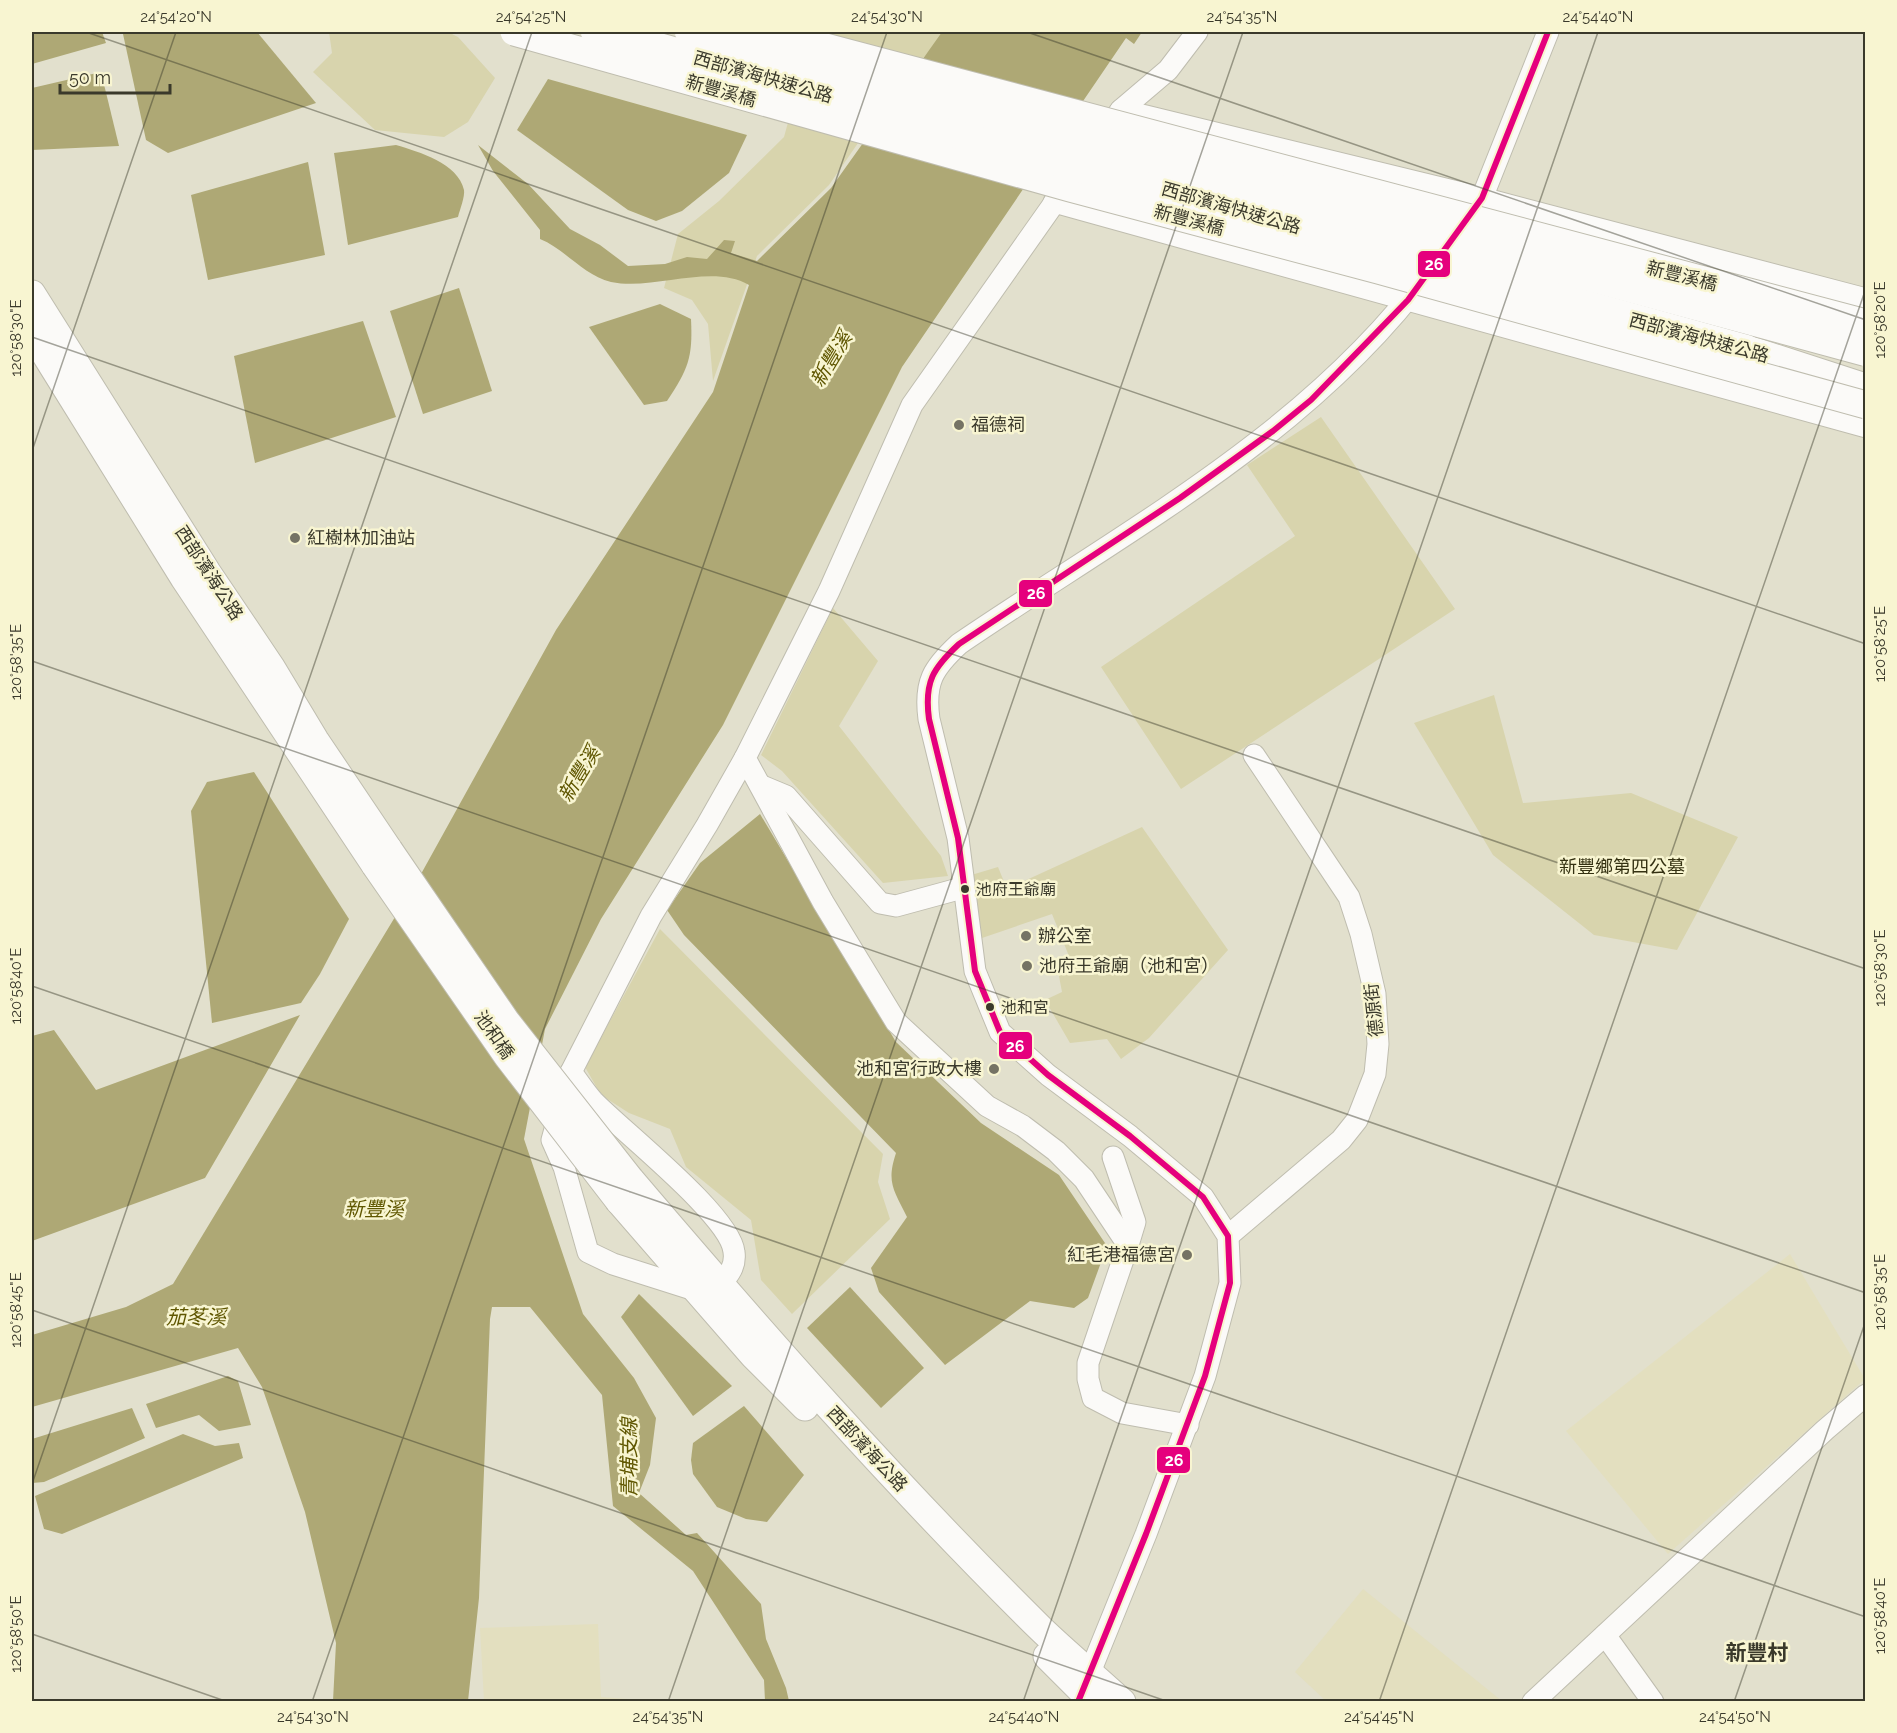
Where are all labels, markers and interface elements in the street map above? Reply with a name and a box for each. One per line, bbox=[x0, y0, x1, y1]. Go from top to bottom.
text: 24°54'20"N bbox=[140, 8, 212, 26]
text: 24°54'25"N bbox=[496, 8, 566, 26]
text: 24°54'30"N bbox=[851, 8, 923, 26]
text: 24°54'35"N bbox=[1207, 8, 1277, 26]
text: 24°54'40"N bbox=[1563, 8, 1633, 26]
street label: 西部濱海快速公路 bbox=[691, 47, 835, 106]
scale bar bbox=[60, 57, 170, 95]
text: 50 m bbox=[69, 67, 111, 88]
street label: 新豐溪橋 bbox=[684, 71, 759, 111]
street label: 西部濱海快速公路 bbox=[1159, 178, 1303, 237]
street label: 新豐溪橋 bbox=[1152, 200, 1227, 239]
line badge: 26 bbox=[1417, 250, 1451, 278]
text: 26 bbox=[1425, 255, 1444, 274]
street label: 新豐溪橋 bbox=[1645, 257, 1720, 294]
text: 120°58'20"E bbox=[1871, 281, 1889, 359]
text: 120°58'30"E bbox=[7, 299, 25, 377]
street label: 西部濱海快速公路 bbox=[1627, 309, 1771, 366]
water label: 新豐溪 bbox=[805, 325, 858, 391]
place label: 福德祠 bbox=[971, 414, 1025, 435]
marker: 福德祠 bbox=[952, 418, 966, 432]
street label: 西部濱海公路 bbox=[171, 522, 248, 624]
place label: 紅樹林加油站 bbox=[307, 527, 415, 548]
marker: 紅樹林加油站 bbox=[288, 531, 302, 545]
line badge: 26 bbox=[1018, 579, 1053, 608]
text: 26 bbox=[1027, 584, 1046, 603]
text: 120°58'25"E bbox=[1871, 606, 1889, 682]
text: 120°58'35"E bbox=[7, 624, 25, 700]
water label: 新豐溪 bbox=[553, 740, 606, 806]
park label: 新豐鄉第四公墓 bbox=[1559, 856, 1685, 877]
place label: 池府王爺廟 bbox=[976, 880, 1056, 899]
marker: 池府王爺廟 bbox=[959, 883, 971, 895]
place label: 辦公室 bbox=[1038, 925, 1092, 946]
marker: 辦公室 bbox=[1019, 929, 1033, 943]
text: 120°58'30"E bbox=[1871, 929, 1889, 1007]
text: 120°58'40"E bbox=[7, 948, 25, 1024]
place label: 池府王爺廟（池和宮） bbox=[1039, 955, 1219, 976]
marker: 池府王爺廟（池和宮） bbox=[1020, 959, 1034, 973]
street label: 德源街 bbox=[1360, 982, 1387, 1038]
place label: 池和宮 bbox=[1001, 998, 1049, 1017]
marker: 池和宮 bbox=[984, 1001, 996, 1013]
street label: 池和橋 bbox=[470, 1007, 518, 1063]
line badge: 26 bbox=[998, 1031, 1033, 1060]
text: 26 bbox=[1006, 1037, 1025, 1056]
place label: 池和宮行政大樓 bbox=[856, 1058, 982, 1079]
marker: 池和宮行政大樓 bbox=[987, 1062, 1001, 1076]
water label: 新豐溪 bbox=[344, 1197, 407, 1221]
place label: 紅毛港福德宮 bbox=[1067, 1244, 1175, 1265]
marker: 紅毛港福德宮 bbox=[1180, 1248, 1194, 1262]
text: 120°58'35"E bbox=[1871, 1254, 1889, 1330]
text: 120°58'45"E bbox=[7, 1272, 25, 1348]
water label: 茄苳溪 bbox=[166, 1305, 229, 1329]
street label: 西部濱海公路 bbox=[823, 1402, 912, 1495]
water label: 青埔支線 bbox=[617, 1416, 641, 1498]
line badge: 26 bbox=[1156, 1446, 1191, 1474]
text: 26 bbox=[1165, 1451, 1184, 1470]
text: 120°58'40"E bbox=[1871, 1578, 1889, 1654]
text: 120°58'50"E bbox=[7, 1595, 25, 1673]
district label: 新豐村 bbox=[1726, 1640, 1789, 1665]
text: 24°54'30"N bbox=[277, 1708, 349, 1726]
text: 24°54'35"N bbox=[633, 1708, 703, 1726]
text: 24°54'40"N bbox=[989, 1708, 1059, 1726]
text: 24°54'45"N bbox=[1344, 1708, 1414, 1726]
text: 24°54'50"N bbox=[1699, 1708, 1771, 1726]

